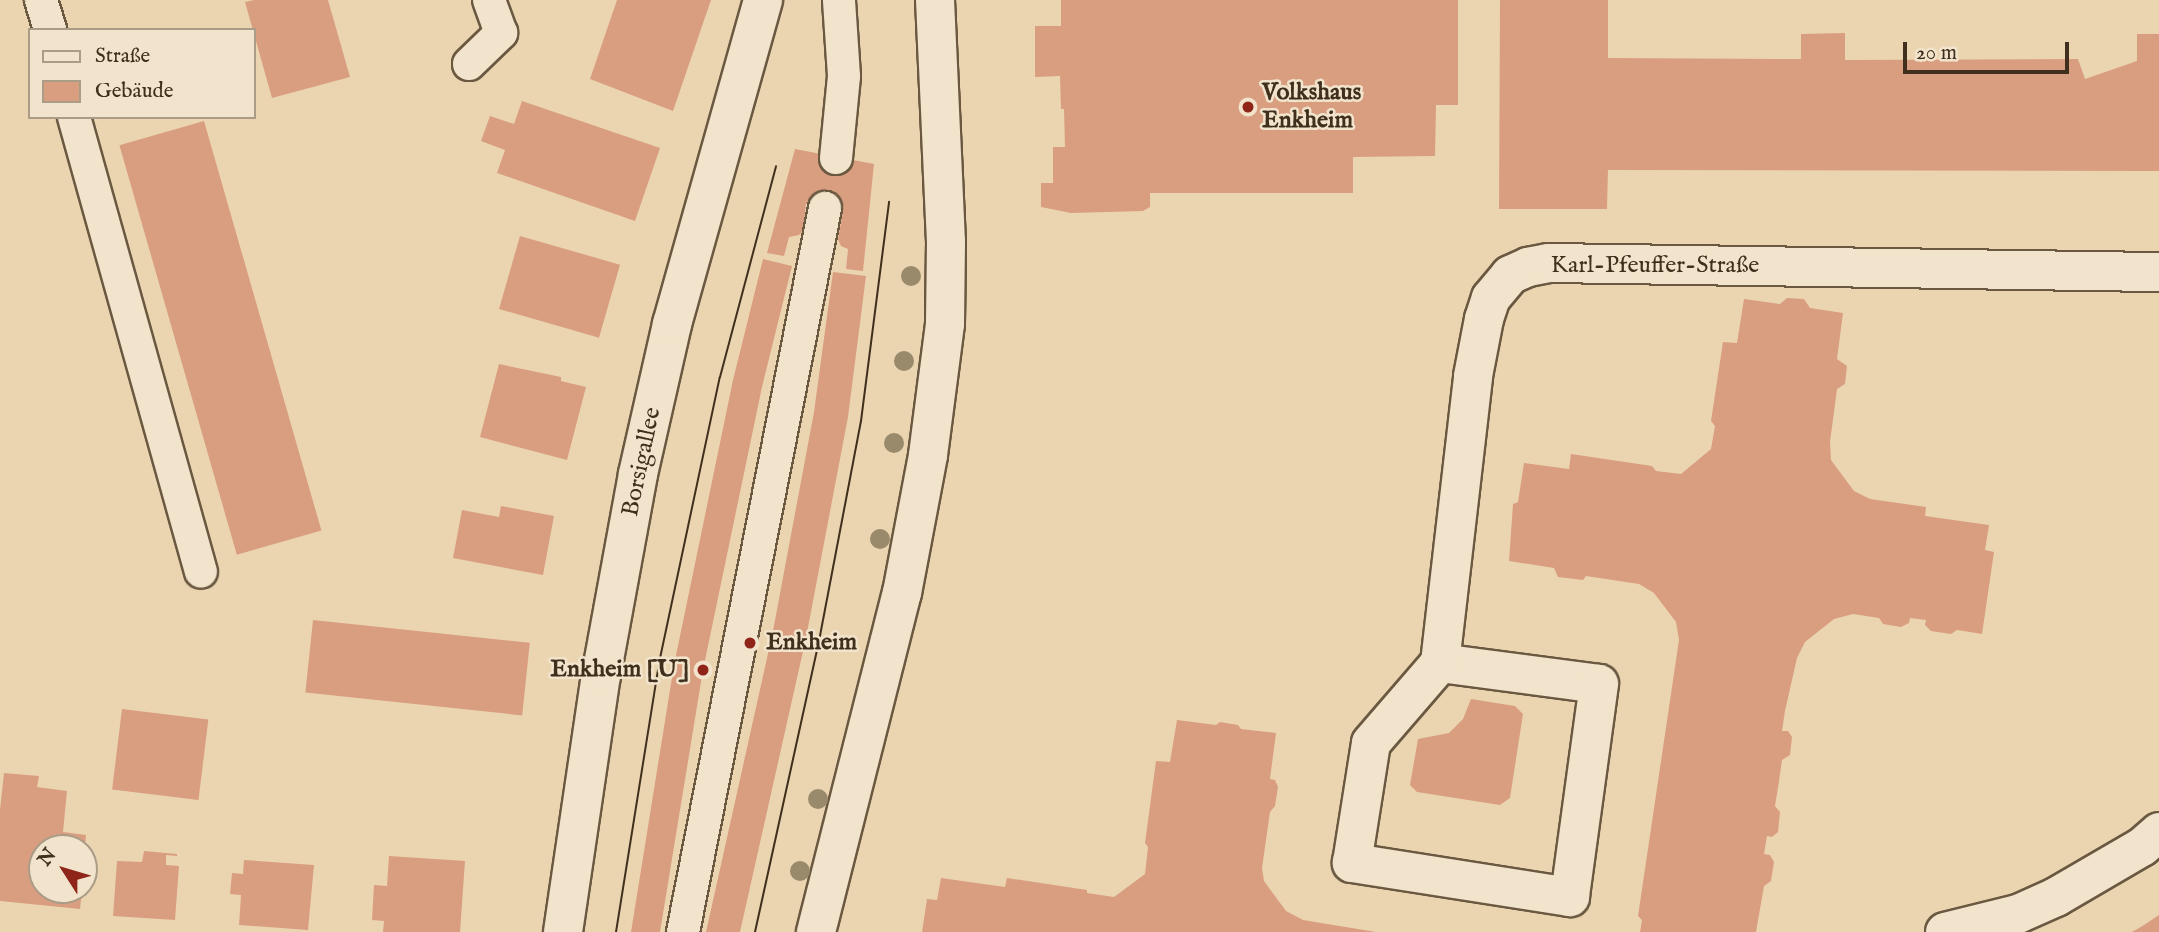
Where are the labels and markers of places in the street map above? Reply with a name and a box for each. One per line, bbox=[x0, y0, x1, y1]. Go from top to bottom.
place label: Volkshaus Enkheim bbox=[1262, 79, 1361, 135]
marker: Volkshaus Enkheim bbox=[1240, 99, 1256, 115]
place label: Enkheim bbox=[766, 629, 857, 657]
marker: Enkheim bbox=[740, 633, 760, 653]
place label: Enkheim [U] bbox=[550, 656, 689, 684]
marker: Enkheim [U] bbox=[695, 662, 711, 678]

